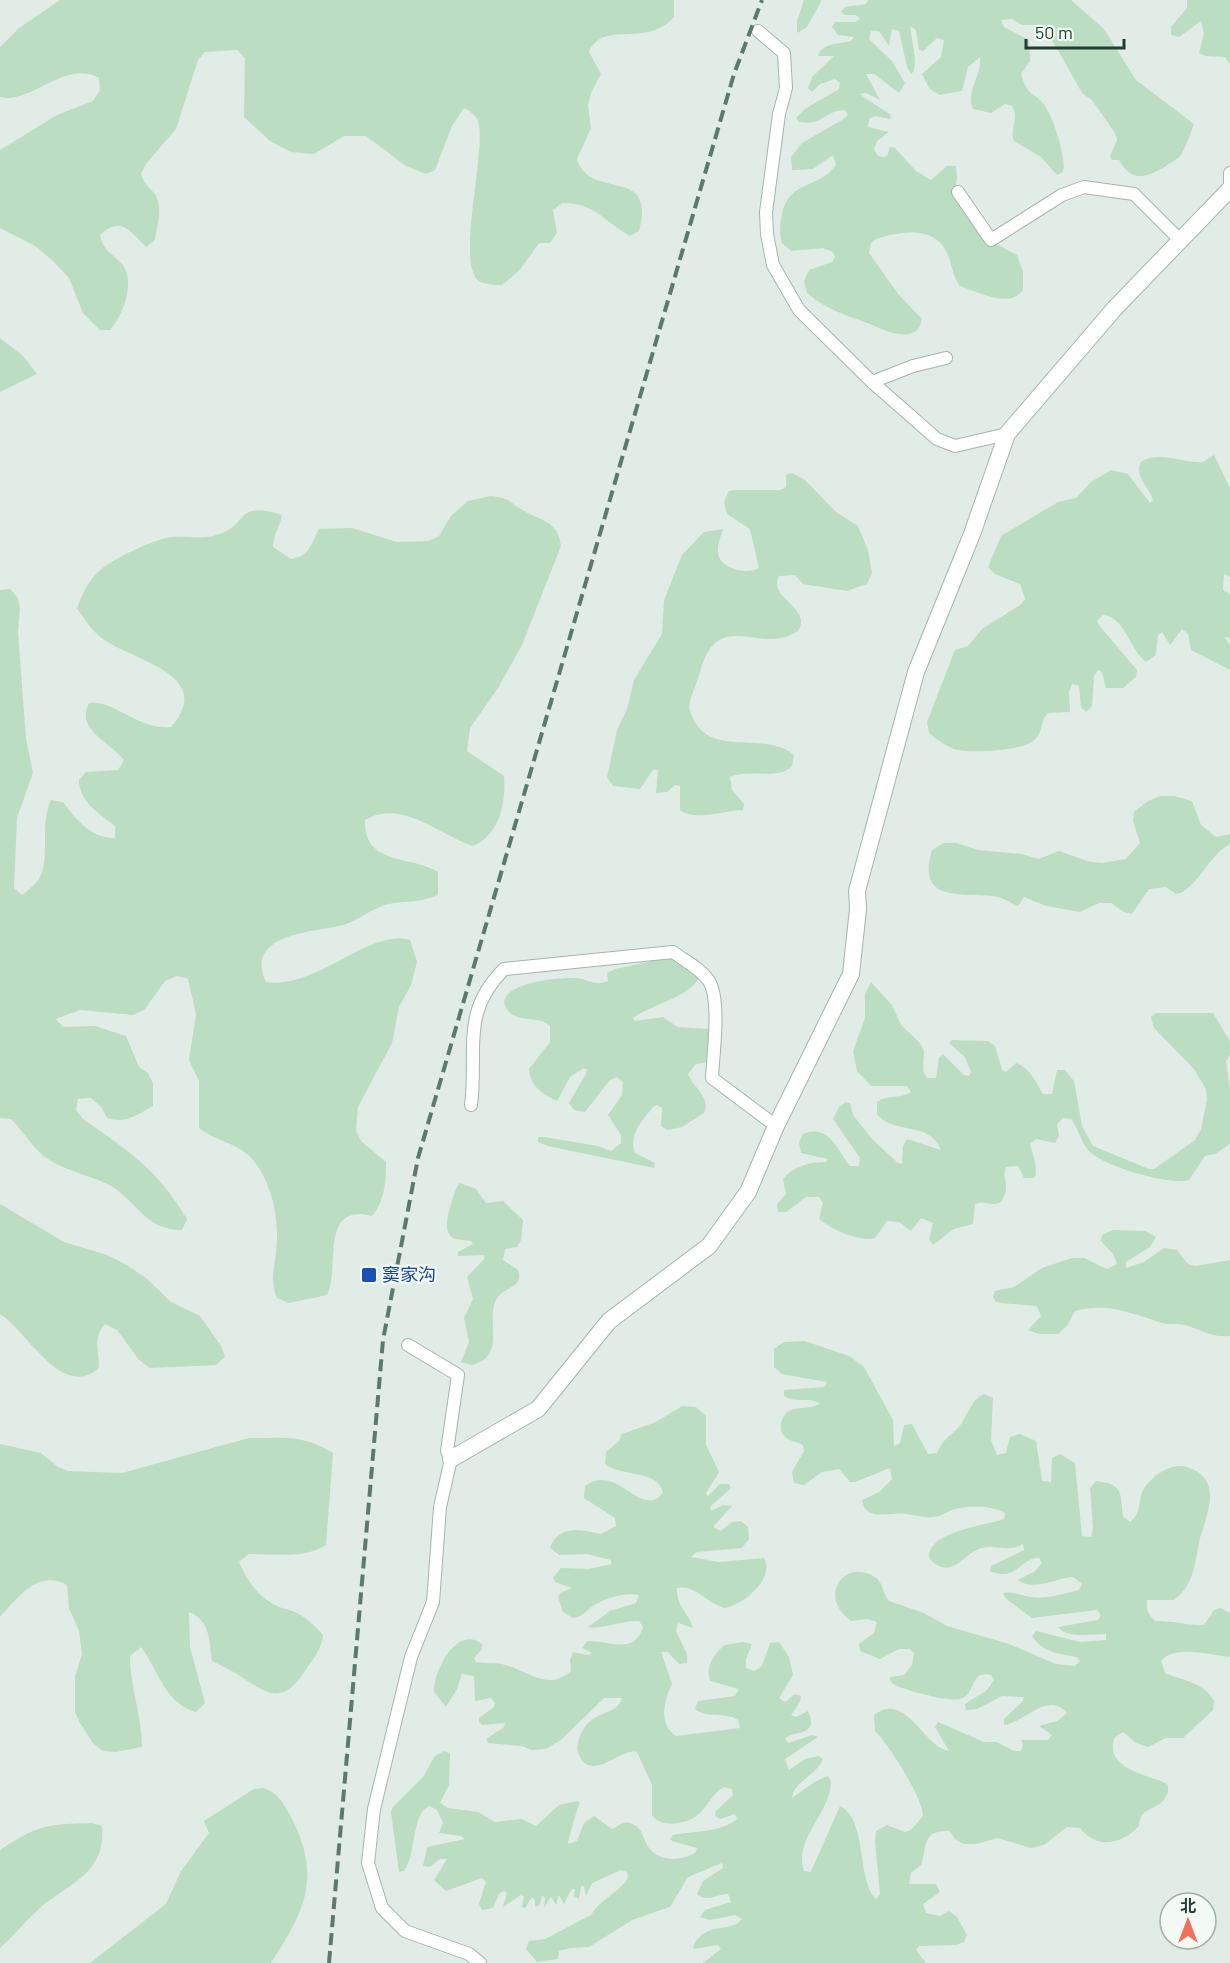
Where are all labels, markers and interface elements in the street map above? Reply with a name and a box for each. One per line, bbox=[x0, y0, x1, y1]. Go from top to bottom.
scale bar bbox=[1026, 12, 1124, 50]
text: 50 m bbox=[1035, 21, 1073, 43]
place label: 窦家沟 bbox=[382, 1263, 436, 1285]
marker: 窦家沟 bbox=[360, 1266, 378, 1284]
north arrow bbox=[1158, 1891, 1218, 1951]
text: 北 bbox=[1180, 1896, 1196, 1915]

